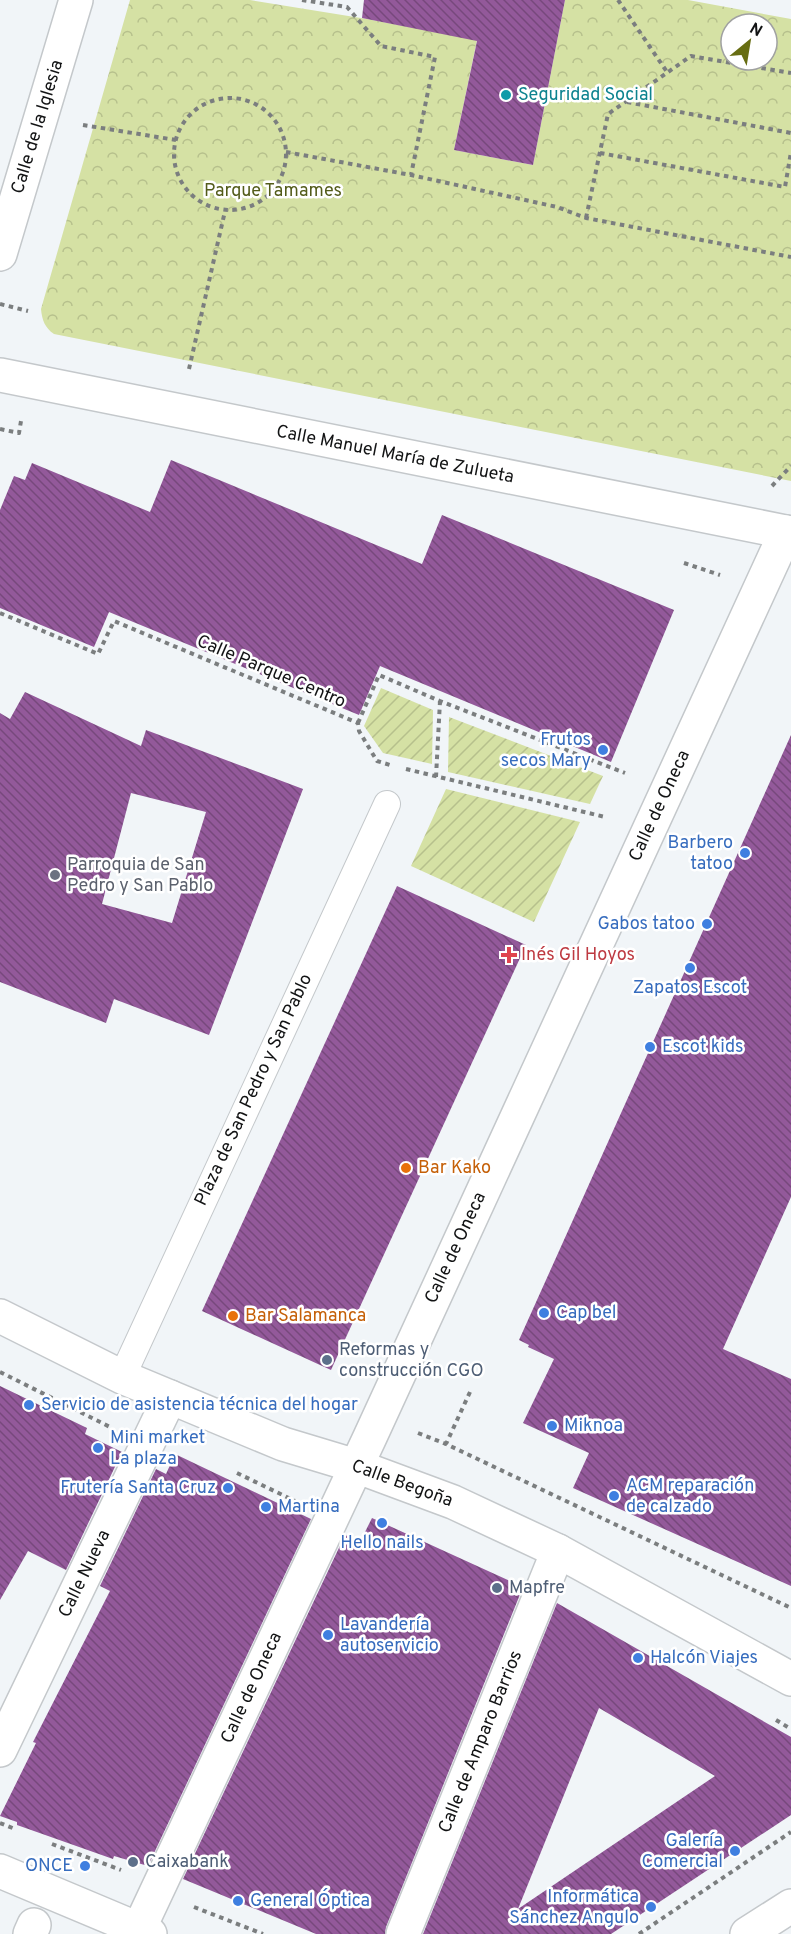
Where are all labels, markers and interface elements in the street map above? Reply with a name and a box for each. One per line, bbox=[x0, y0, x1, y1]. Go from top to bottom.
north arrow bbox=[719, 12, 779, 72]
text: N bbox=[746, 19, 765, 42]
street label: Calle de la Iglesia bbox=[7, 57, 69, 197]
place label: Seguridad Social bbox=[518, 84, 653, 107]
marker: Seguridad Social bbox=[499, 88, 513, 102]
park label: Parque Tamames bbox=[204, 180, 342, 203]
street label: Calle Manuel María de Zulueta bbox=[274, 421, 516, 489]
street label: Calle Parque Centro bbox=[193, 630, 349, 714]
place label: Frutos secos Mary bbox=[501, 729, 591, 773]
marker: Frutos secos Mary bbox=[596, 743, 610, 757]
street label: Calle de Oneca bbox=[624, 747, 696, 865]
place label: Barbero tatoo bbox=[668, 832, 733, 876]
marker: Barbero tatoo bbox=[738, 846, 752, 860]
place label: Parroquia de San Pedro y San Pablo bbox=[67, 854, 213, 898]
marker: Parroquia de San Pedro y San Pablo bbox=[48, 868, 62, 882]
place label: Gabos tatoo bbox=[597, 913, 695, 936]
marker: Gabos tatoo bbox=[700, 917, 714, 931]
place label: Inés Gil Hoyos bbox=[521, 944, 635, 967]
marker: Inés Gil Hoyos bbox=[502, 948, 516, 962]
marker: Zapatos Escot bbox=[683, 961, 697, 975]
street label: Plaza de San Pedro y San Pablo bbox=[190, 970, 318, 1210]
place label: Zapatos Escot bbox=[633, 977, 747, 1000]
place label: Escot kids bbox=[662, 1036, 743, 1059]
marker: Escot kids bbox=[643, 1040, 657, 1054]
place label: Bar Kako bbox=[418, 1157, 491, 1180]
marker: Bar Kako bbox=[399, 1161, 413, 1175]
street label: Calle de Oneca bbox=[420, 1189, 492, 1307]
place label: Cap bel bbox=[556, 1302, 617, 1325]
place label: Bar Salamanca bbox=[245, 1305, 366, 1328]
marker: Cap bel bbox=[537, 1306, 551, 1320]
marker: Bar Salamanca bbox=[226, 1309, 240, 1323]
place label: Reformas y construcción CGO bbox=[339, 1339, 484, 1383]
marker: Reformas y construcción CGO bbox=[320, 1353, 334, 1367]
place label: Servicio de asistencia técnica del hogar bbox=[41, 1394, 358, 1417]
marker: Servicio de asistencia técnica del hogar bbox=[22, 1398, 36, 1412]
place label: Miknoa bbox=[564, 1415, 623, 1438]
marker: Miknoa bbox=[545, 1419, 559, 1433]
place label: Mini market La plaza bbox=[110, 1427, 205, 1471]
marker: Mini market La plaza bbox=[91, 1441, 105, 1455]
street label: Calle Begoña bbox=[348, 1455, 456, 1513]
place label: ACM reparación de calzado bbox=[626, 1475, 754, 1519]
place label: Frutería Santa Cruz bbox=[60, 1477, 216, 1500]
marker: Frutería Santa Cruz bbox=[221, 1481, 235, 1495]
marker: ACM reparación de calzado bbox=[607, 1489, 621, 1503]
place label: Martina bbox=[278, 1496, 340, 1519]
marker: Martina bbox=[259, 1500, 273, 1514]
marker: Hello nails bbox=[375, 1516, 389, 1530]
street label: Calle Nueva bbox=[54, 1526, 116, 1622]
place label: Hello nails bbox=[340, 1532, 424, 1555]
place label: Mapfre bbox=[509, 1577, 565, 1600]
marker: Mapfre bbox=[490, 1581, 504, 1595]
place label: Lavandería autoservicio bbox=[340, 1614, 439, 1658]
marker: Lavandería autoservicio bbox=[321, 1628, 335, 1642]
street label: Calle de Oneca bbox=[216, 1629, 288, 1747]
street label: Calle de Amparo Barrios bbox=[434, 1647, 528, 1837]
place label: Halcón Viajes bbox=[650, 1647, 758, 1670]
marker: Halcón Viajes bbox=[631, 1651, 645, 1665]
place label: Galería Comercial bbox=[642, 1830, 723, 1874]
marker: Galería Comercial bbox=[728, 1844, 742, 1858]
place label: Caixabank bbox=[145, 1851, 229, 1874]
place label: ONCE bbox=[25, 1855, 73, 1878]
marker: Caixabank bbox=[126, 1855, 140, 1869]
marker: ONCE bbox=[78, 1859, 92, 1873]
place label: Informática Sánchez Angulo bbox=[509, 1886, 639, 1930]
place label: General Óptica bbox=[250, 1888, 370, 1913]
marker: General Óptica bbox=[231, 1894, 245, 1908]
marker: Informática Sánchez Angulo bbox=[644, 1900, 658, 1914]

